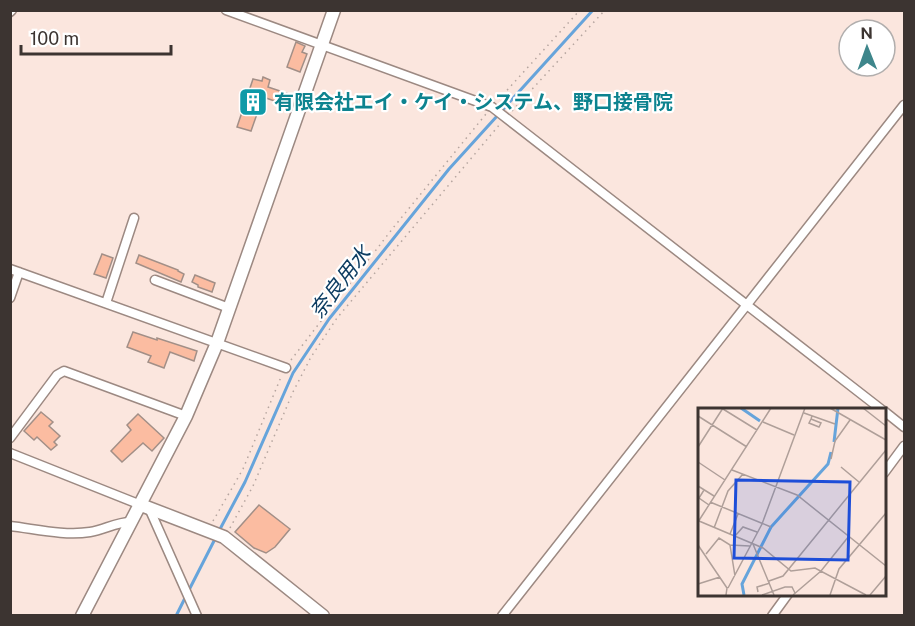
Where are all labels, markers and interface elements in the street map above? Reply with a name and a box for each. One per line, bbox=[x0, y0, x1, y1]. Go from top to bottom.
scale bar bbox=[21, 18, 171, 56]
north arrow bbox=[837, 18, 897, 78]
text: N bbox=[860, 24, 873, 43]
text: 100 m bbox=[30, 28, 79, 49]
building icon: 有限会社エイ・ケイ・システム、野口接骨院 bbox=[237, 86, 269, 118]
place label: 有限会社エイ・ケイ・システム、野口接骨院 bbox=[274, 90, 673, 114]
water label: 奈良用水 bbox=[304, 240, 377, 323]
inset map bbox=[698, 408, 885, 596]

